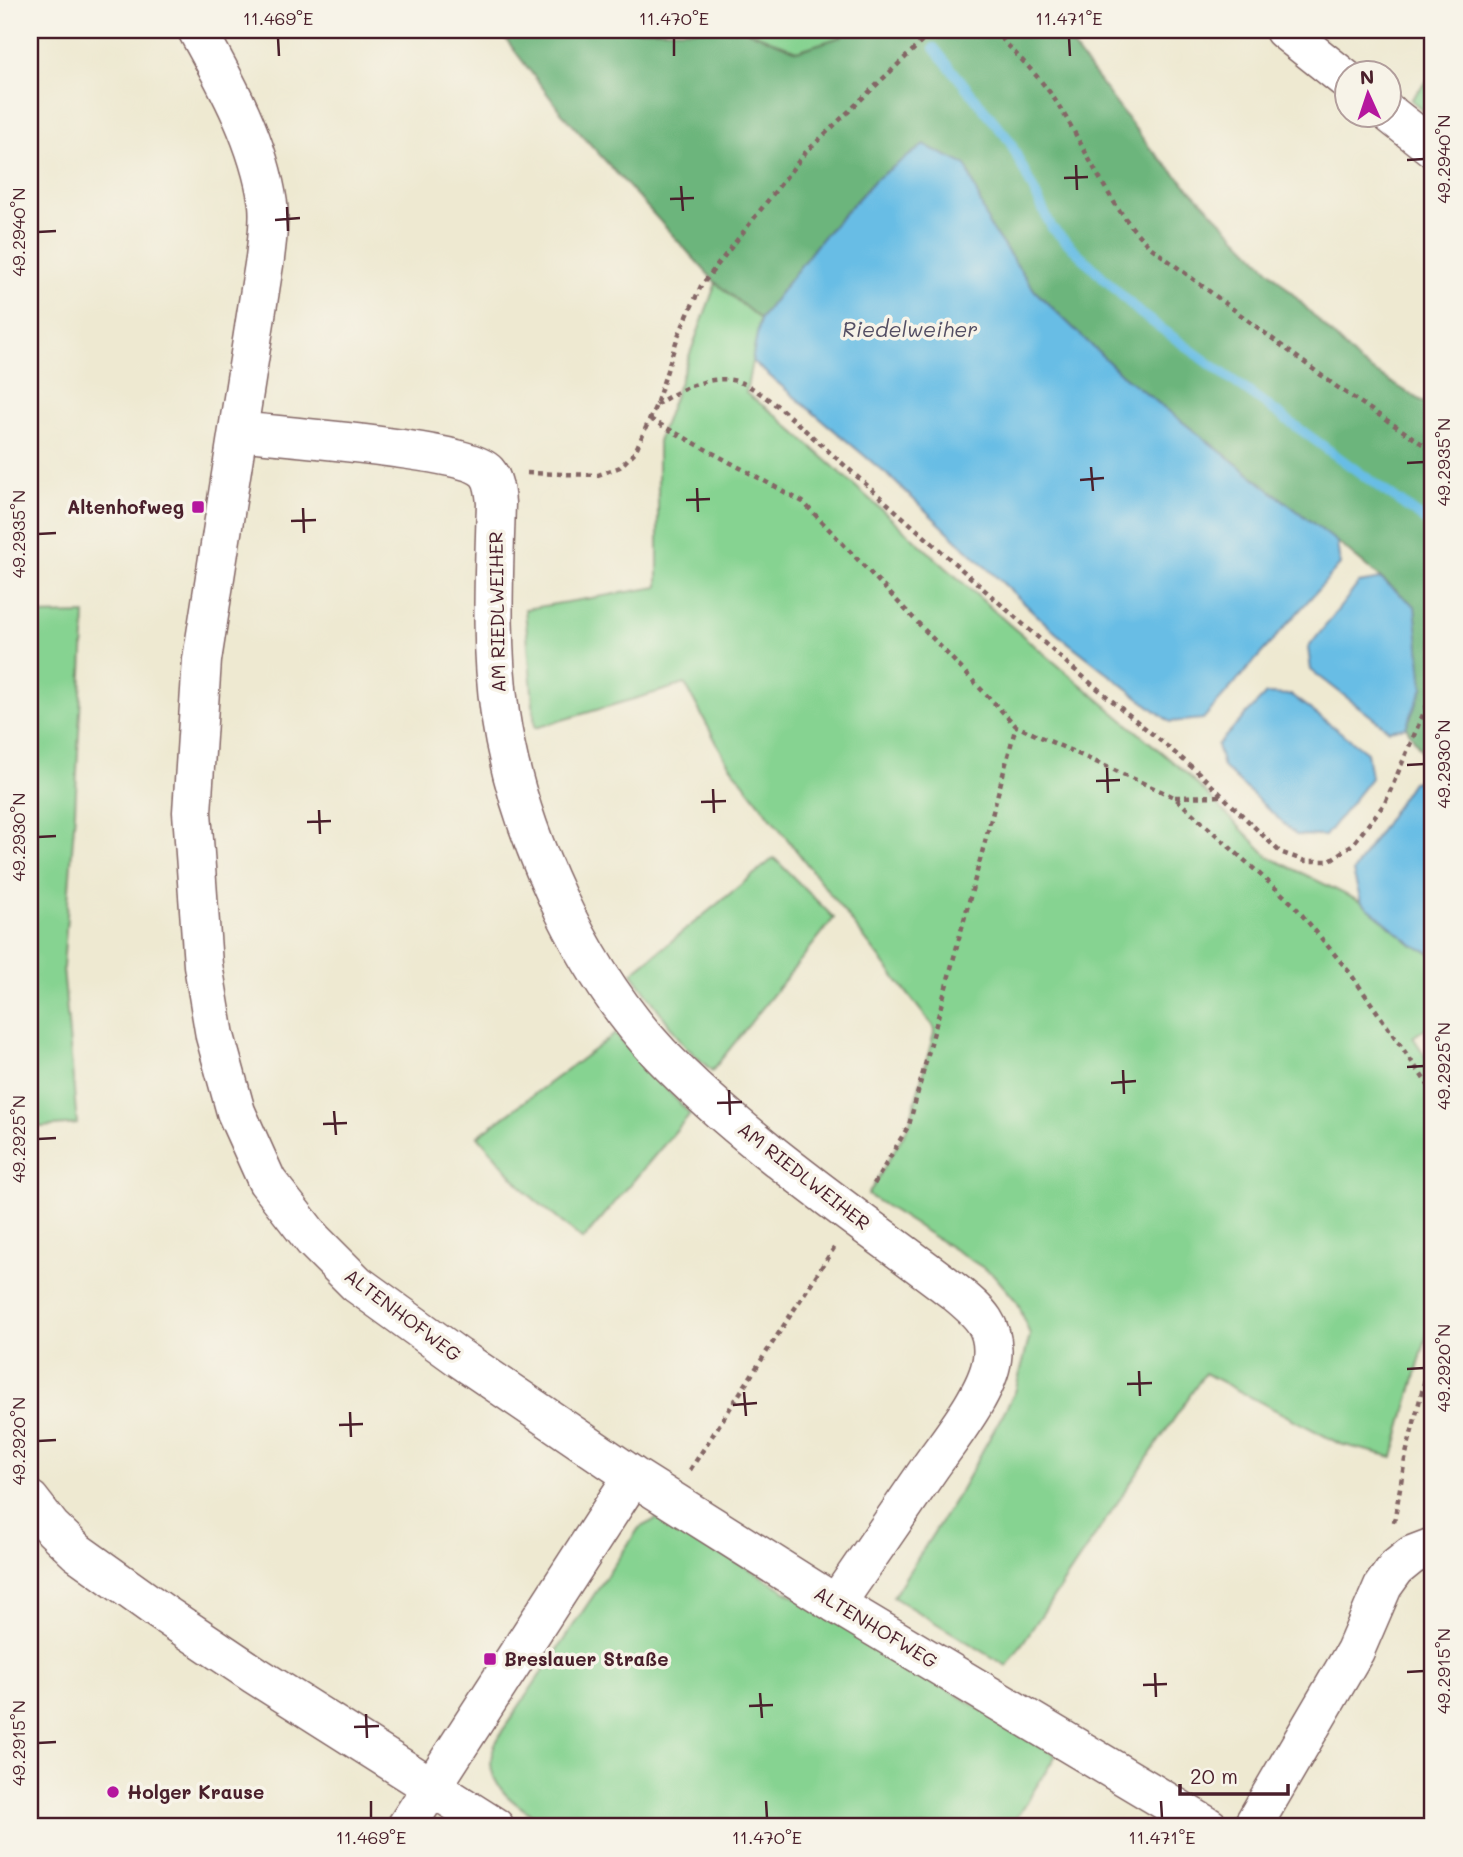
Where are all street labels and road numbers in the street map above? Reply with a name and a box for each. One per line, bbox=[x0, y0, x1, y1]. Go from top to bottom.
street label: AM RIEDLWEIHER bbox=[483, 531, 510, 693]
street label: AM RIEDLWEIHER bbox=[733, 1116, 876, 1235]
street label: ALTENHOFWEG bbox=[340, 1263, 467, 1367]
street label: ALTENHOFWEG bbox=[810, 1580, 942, 1673]

